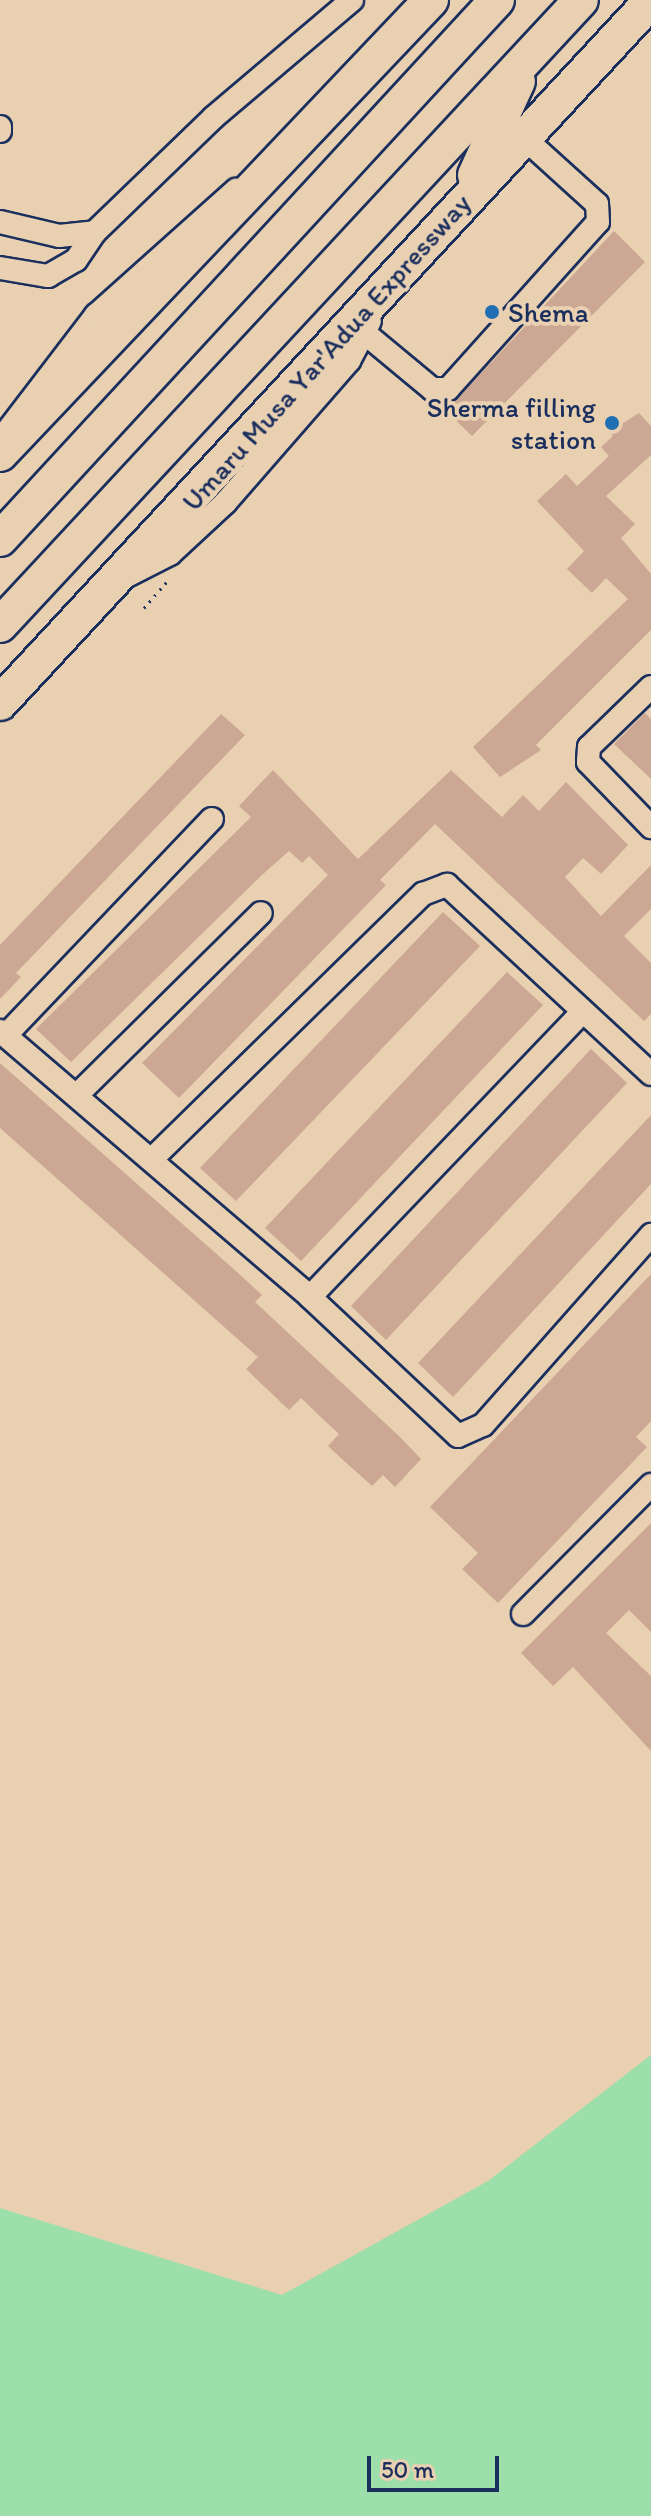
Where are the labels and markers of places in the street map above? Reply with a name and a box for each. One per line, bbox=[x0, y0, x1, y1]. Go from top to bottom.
place label: Shema bbox=[508, 295, 588, 329]
marker: Shema bbox=[483, 303, 501, 321]
place label: Sherma filling station bbox=[427, 390, 596, 456]
marker: Sherma filling station bbox=[603, 414, 621, 432]

